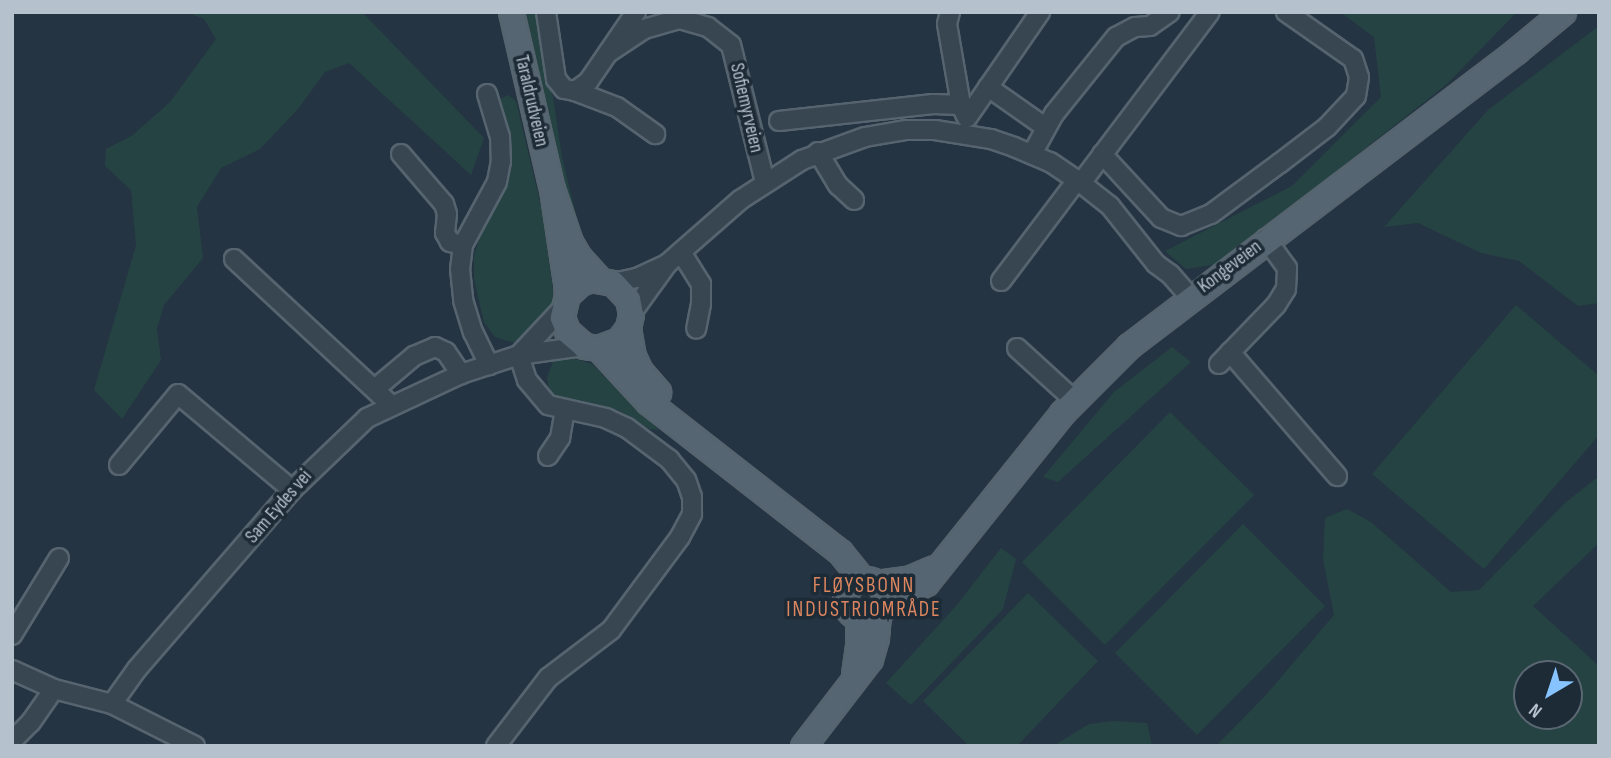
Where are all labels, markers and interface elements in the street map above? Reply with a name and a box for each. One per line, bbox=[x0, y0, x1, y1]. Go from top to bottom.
street label: Taraldrudveien bbox=[509, 53, 553, 149]
street label: Sofiemyrveien bbox=[725, 61, 767, 155]
street label: Kongeveien bbox=[1194, 236, 1266, 298]
street label: Sam Eydes vei bbox=[241, 466, 317, 548]
district label: FLØYSBONN INDUSTRIOMRÅDE bbox=[788, 573, 940, 623]
north arrow bbox=[1513, 660, 1583, 730]
text: N bbox=[1525, 698, 1547, 722]

